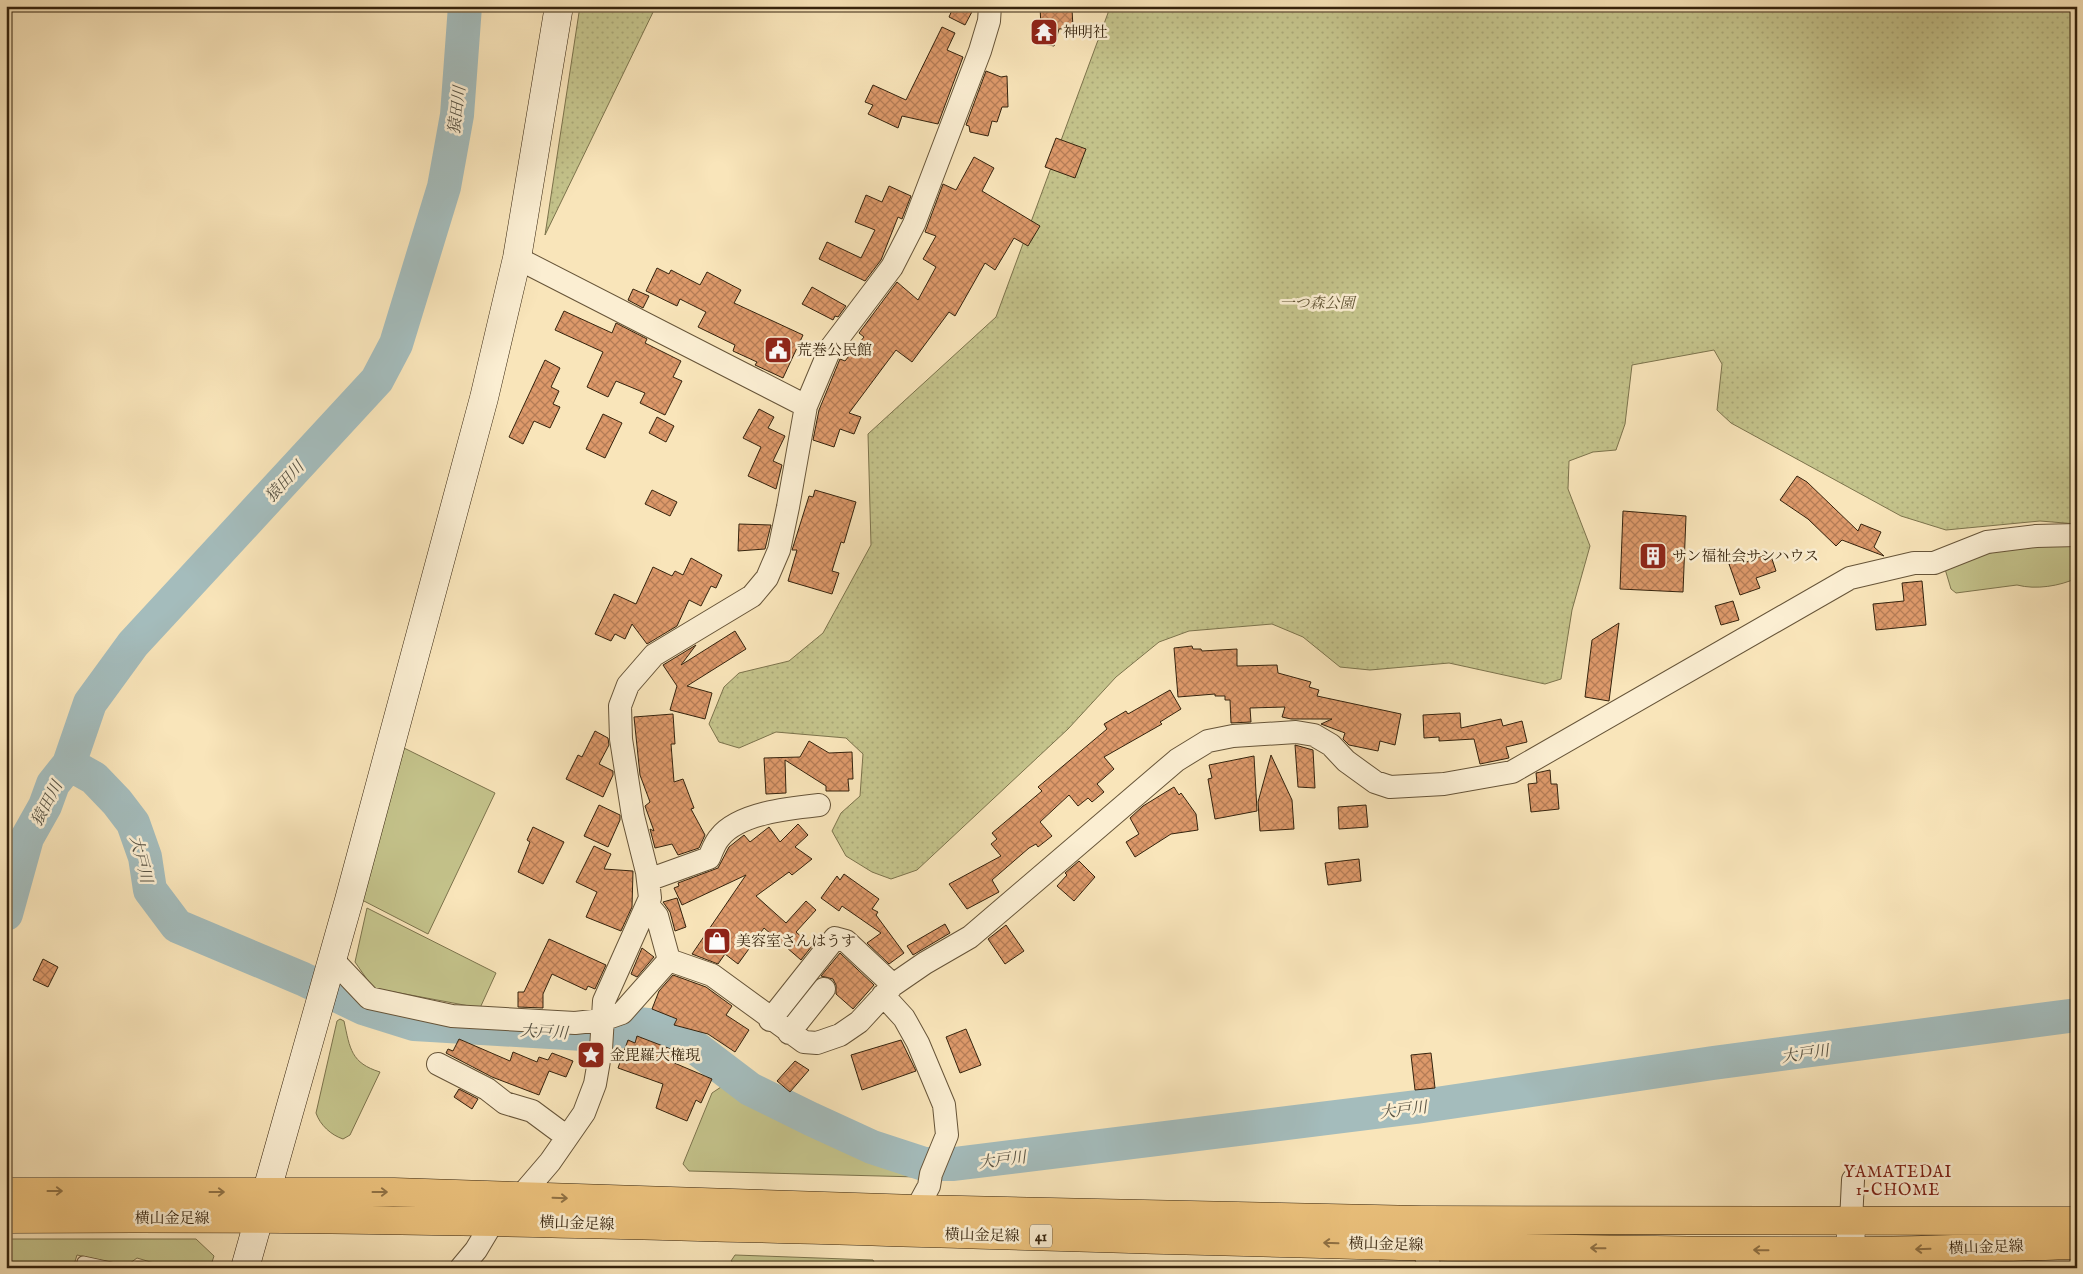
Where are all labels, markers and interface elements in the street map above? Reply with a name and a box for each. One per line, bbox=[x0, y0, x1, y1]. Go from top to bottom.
temple icon: 神明社 bbox=[1029, 17, 1059, 47]
place label: 神明社 bbox=[1063, 23, 1108, 42]
water label: 猿田川 bbox=[445, 83, 471, 135]
park label: 一つ森公園 bbox=[1279, 294, 1357, 313]
public building icon: 荒巻公民館 bbox=[763, 335, 793, 365]
place label: 荒巻公民館 bbox=[797, 341, 872, 360]
water label: 猿田川 bbox=[262, 457, 311, 507]
building icon: サン福祉会サンハウス bbox=[1638, 541, 1668, 571]
place label: サン福祉会サンハウス bbox=[1672, 547, 1819, 566]
water label: 猿田川 bbox=[28, 776, 69, 830]
water label: 大戸川 bbox=[125, 834, 156, 887]
shop icon: 美容室さんはうす bbox=[702, 926, 732, 956]
place label: 美容室さんはうす bbox=[736, 932, 856, 951]
water label: 大戸川 bbox=[519, 1022, 570, 1044]
place icon: 金毘羅大権現 bbox=[576, 1040, 606, 1070]
water label: 大戸川 bbox=[1780, 1041, 1832, 1068]
place label: 金毘羅大権現 bbox=[610, 1046, 700, 1065]
water label: 大戸川 bbox=[1378, 1098, 1430, 1124]
water label: 大戸川 bbox=[977, 1148, 1029, 1174]
district label: YAMATEDAI 1-CHOME bbox=[1844, 1163, 1952, 1201]
one-way arrow bbox=[46, 1186, 63, 1196]
one-way arrow bbox=[209, 1187, 225, 1197]
one-way arrow bbox=[372, 1187, 388, 1197]
one-way arrow bbox=[552, 1193, 568, 1203]
street label: 横山金足線 bbox=[134, 1209, 210, 1228]
street label: 横山金足線 bbox=[539, 1213, 615, 1234]
road number: 41 bbox=[1030, 1224, 1052, 1248]
street label: 横山金足線 bbox=[944, 1225, 1020, 1246]
street label: 横山金足線 bbox=[1348, 1234, 1424, 1255]
street label: 横山金足線 bbox=[1948, 1237, 2024, 1258]
one-way arrow bbox=[1323, 1238, 1339, 1248]
one-way arrow bbox=[1590, 1243, 1606, 1253]
one-way arrow bbox=[1915, 1244, 1932, 1254]
one-way arrow bbox=[1753, 1245, 1769, 1255]

